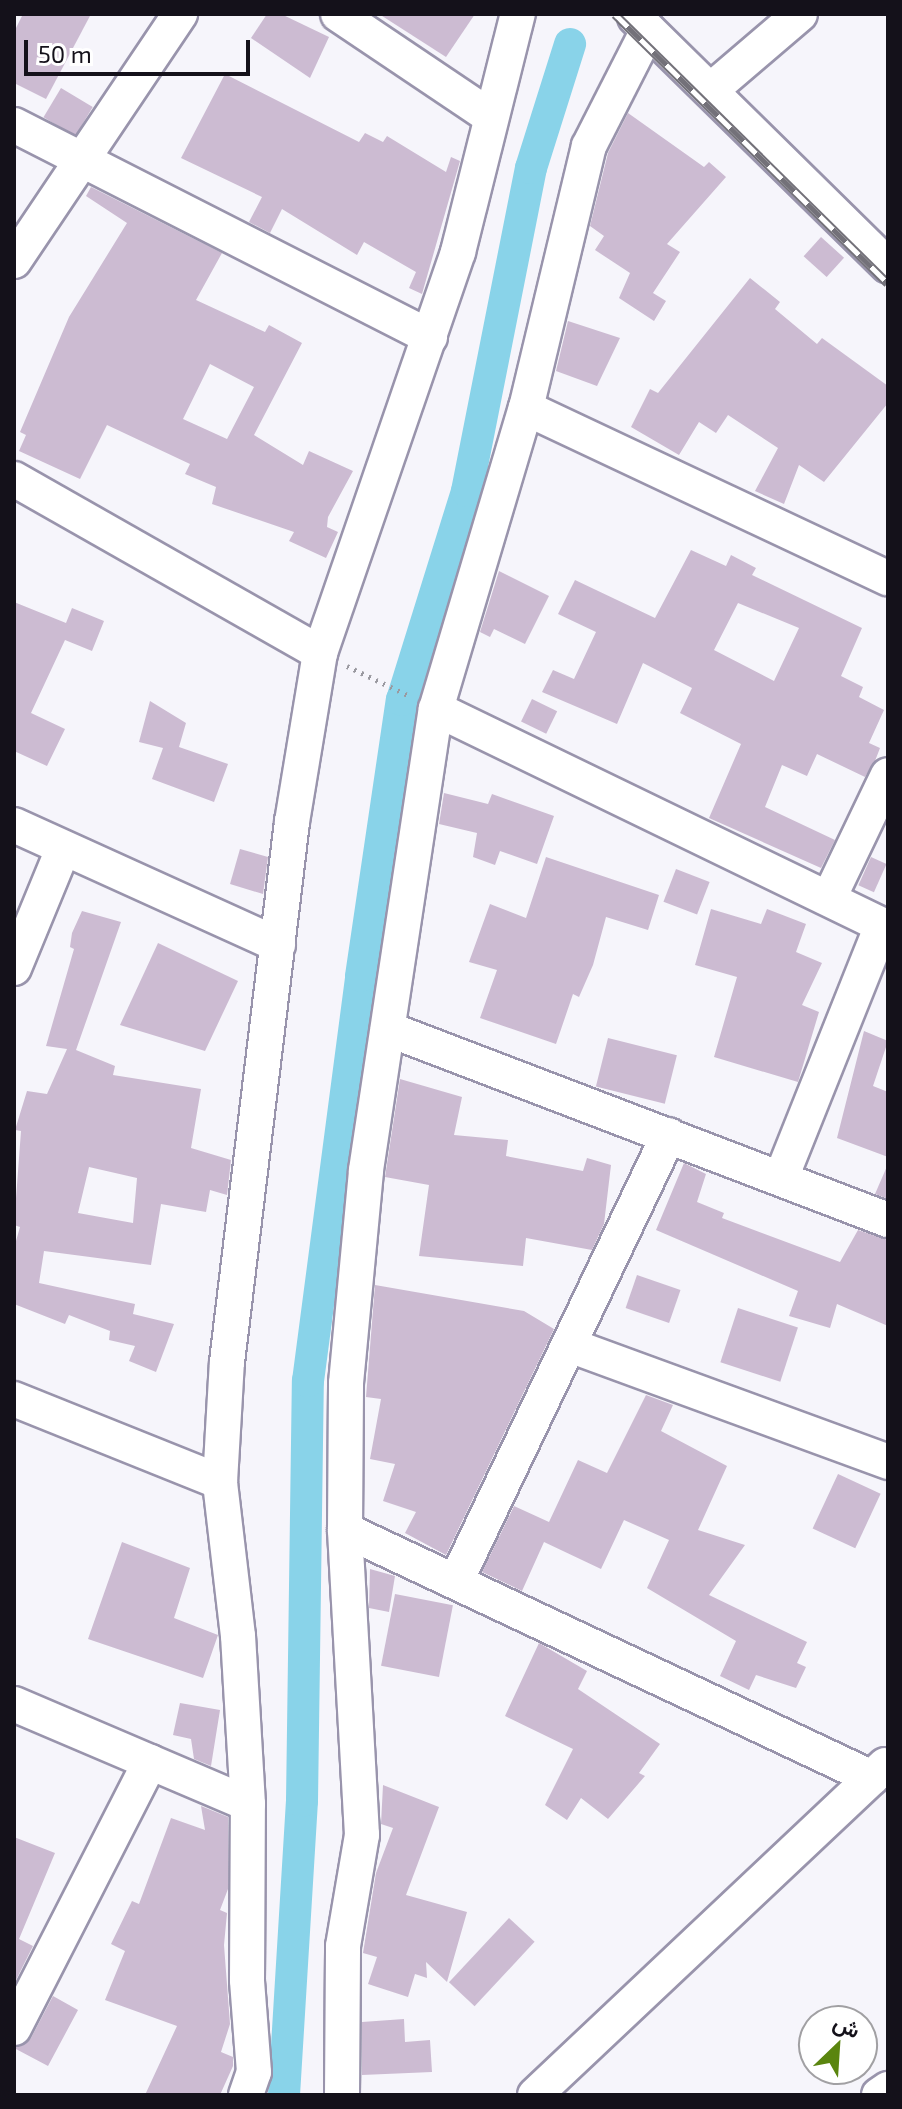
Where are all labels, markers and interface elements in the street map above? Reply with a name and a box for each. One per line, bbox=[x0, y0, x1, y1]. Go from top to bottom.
scale bar bbox=[28, 24, 254, 74]
text: 50 m bbox=[38, 39, 92, 68]
north arrow bbox=[798, 2005, 878, 2085]
text: ش bbox=[830, 2008, 865, 2042]

